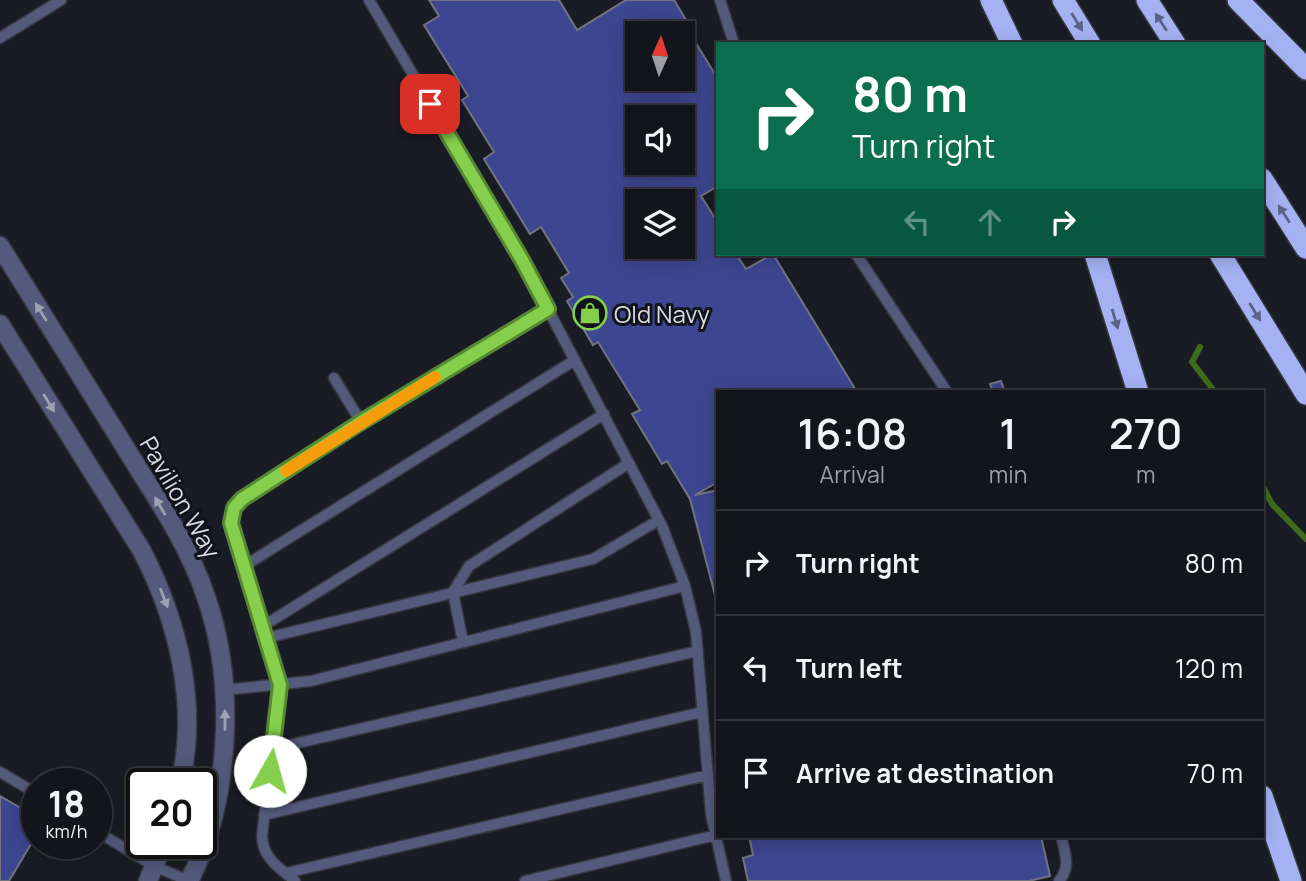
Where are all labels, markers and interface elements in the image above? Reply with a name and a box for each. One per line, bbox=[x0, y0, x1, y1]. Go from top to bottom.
one-way arrow bbox=[1070, 12, 1083, 31]
one-way arrow bbox=[1154, 13, 1168, 31]
north arrow bbox=[625, 21, 695, 91]
map controls bbox=[625, 21, 695, 259]
text: 80 m bbox=[852, 60, 968, 127]
icon: right bbox=[737, 70, 828, 161]
pin bbox=[400, 74, 460, 134]
icon: arrive bbox=[411, 85, 449, 123]
button: sound bbox=[625, 105, 695, 175]
text: Turn right bbox=[852, 124, 995, 168]
button: layers bbox=[625, 189, 695, 259]
icon: left bbox=[898, 203, 936, 241]
icon: ahead bbox=[971, 203, 1009, 241]
icon: right bbox=[1044, 203, 1082, 241]
one-way arrow bbox=[1277, 204, 1290, 223]
shop icon: Old Navy bbox=[571, 294, 609, 332]
place label: Old Navy bbox=[614, 297, 710, 330]
one-way arrow bbox=[1249, 302, 1262, 321]
one-way arrow bbox=[35, 303, 48, 322]
one-way arrow bbox=[1111, 309, 1121, 330]
one-way arrow bbox=[43, 393, 56, 412]
text: 16:08 bbox=[798, 404, 907, 462]
text: 1 bbox=[999, 404, 1017, 462]
text: 270 bbox=[1109, 404, 1182, 462]
street label: Pavilion Way bbox=[133, 430, 229, 564]
text: Arrival bbox=[820, 458, 885, 490]
text: min bbox=[989, 458, 1027, 490]
text: m bbox=[1136, 458, 1155, 490]
one-way arrow bbox=[155, 496, 167, 516]
icon: right bbox=[737, 544, 775, 582]
text: Turn right bbox=[796, 545, 920, 581]
text: 80 m bbox=[1185, 545, 1243, 581]
one-way arrow bbox=[159, 588, 170, 609]
icon: left bbox=[737, 649, 775, 687]
text: Turn left bbox=[796, 650, 903, 686]
text: 120 m bbox=[1175, 650, 1243, 686]
one-way arrow bbox=[219, 709, 231, 731]
position arrow bbox=[233, 734, 307, 808]
icon: arrive bbox=[737, 754, 775, 792]
text: Arrive at destination bbox=[796, 755, 1054, 791]
text: 70 m bbox=[1187, 755, 1243, 791]
speed limit sign: 20 bbox=[126, 768, 217, 859]
text: 18 bbox=[48, 780, 85, 828]
text: km/h bbox=[46, 819, 87, 843]

